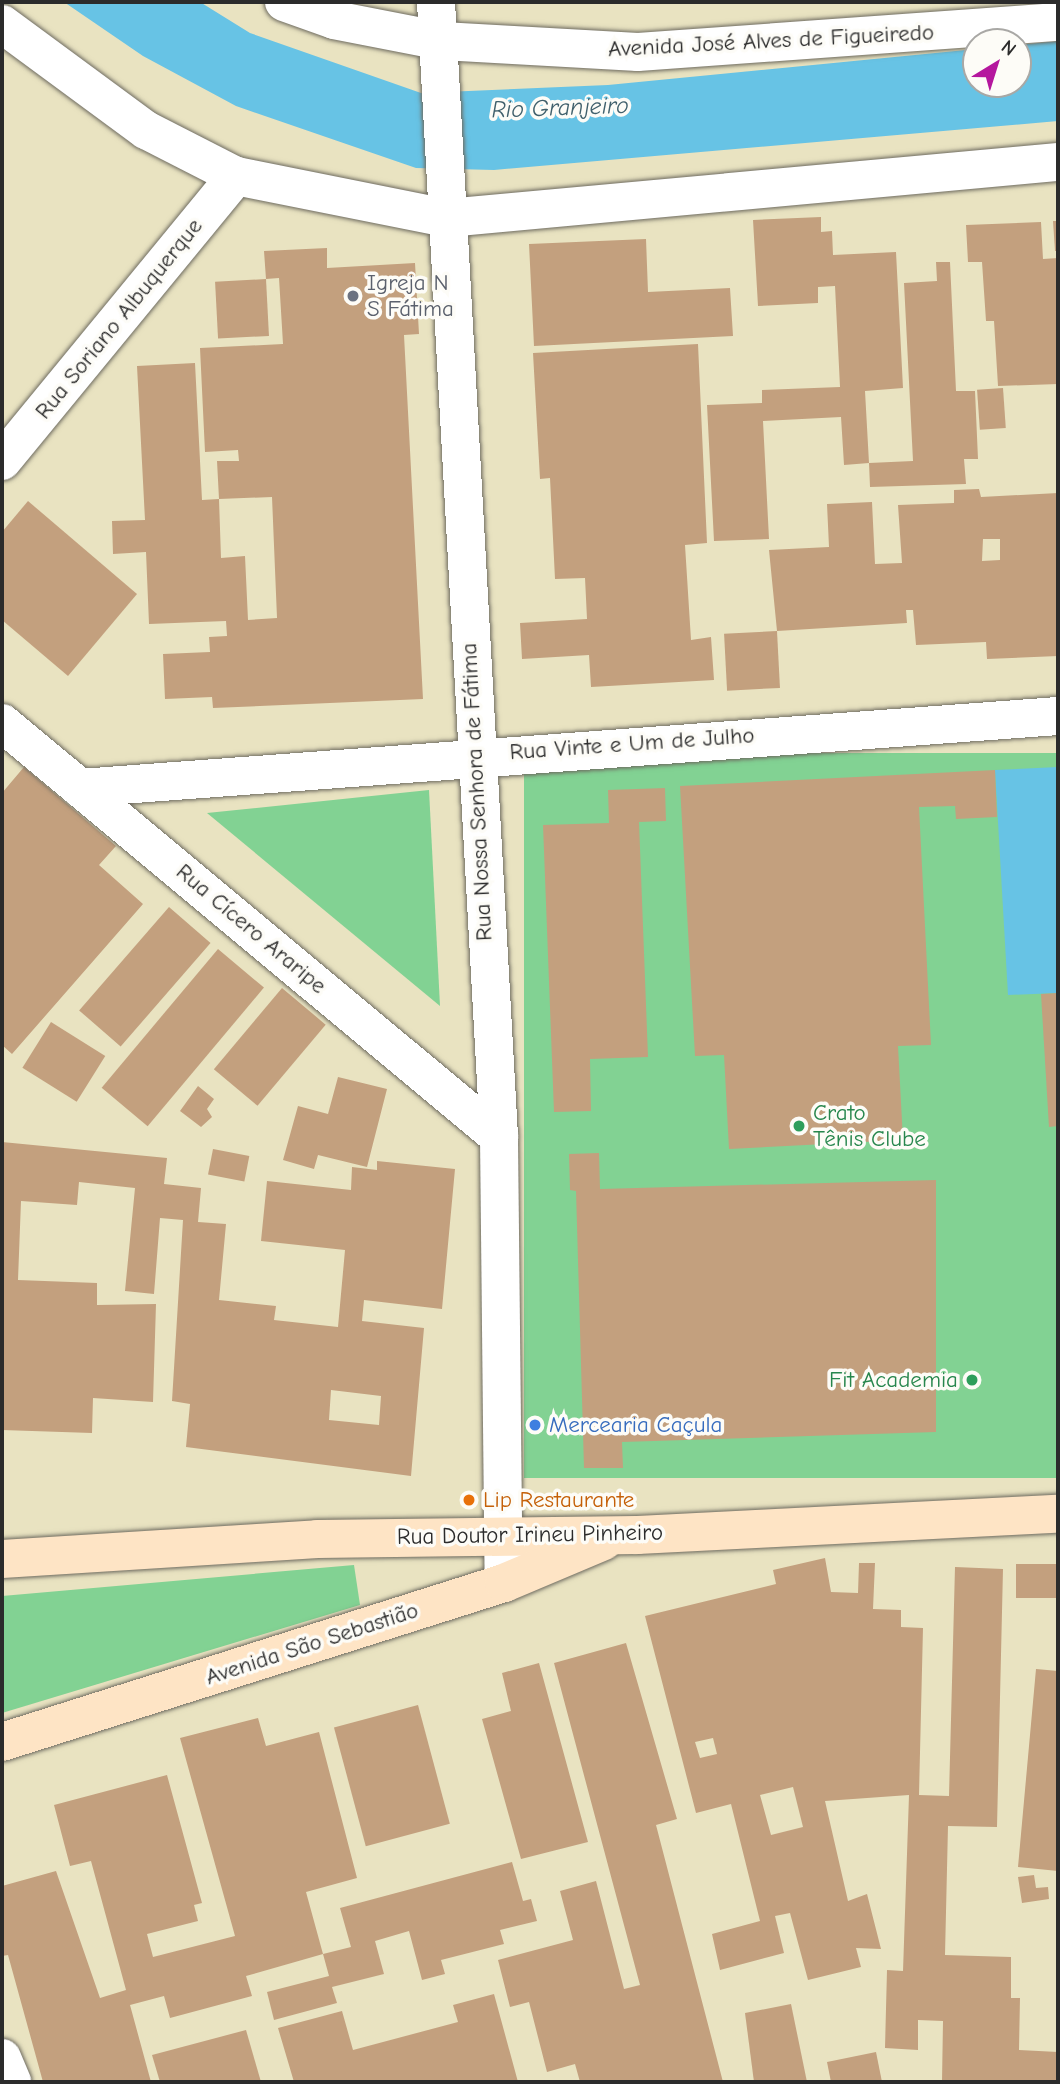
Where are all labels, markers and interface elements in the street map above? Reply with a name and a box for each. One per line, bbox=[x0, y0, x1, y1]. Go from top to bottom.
street label: Avenida José Alves de Figueiredo bbox=[607, 19, 935, 63]
north arrow bbox=[962, 28, 1032, 98]
text: N bbox=[997, 36, 1020, 61]
water label: Rio Granjeiro bbox=[491, 91, 629, 125]
street label: Rua Soriano Albuquerque bbox=[30, 213, 208, 425]
place label: Igreja N S Fátima bbox=[367, 269, 454, 323]
marker: Igreja N S Fátima bbox=[345, 288, 361, 304]
street label: Rua Nossa Senhora de Fátima bbox=[455, 642, 499, 942]
street label: Rua Vinte e Um de Julho bbox=[509, 722, 755, 766]
street label: Rua Cícero Araripe bbox=[170, 858, 332, 1000]
place label: Crato Tênis Clube bbox=[813, 1099, 926, 1153]
marker: Crato Tênis Clube bbox=[791, 1118, 807, 1134]
place label: Fit Academia bbox=[829, 1366, 958, 1394]
marker: Fit Academia bbox=[964, 1372, 980, 1388]
place label: Mercearia Caçula bbox=[549, 1411, 722, 1439]
marker: Mercearia Caçula bbox=[527, 1417, 543, 1433]
place label: Lip Restaurante bbox=[483, 1486, 634, 1514]
marker: Lip Restaurante bbox=[461, 1492, 477, 1508]
street label: Rua Doutor Irineu Pinheiro bbox=[397, 1519, 663, 1551]
street label: Avenida São Sebastião bbox=[202, 1597, 422, 1691]

